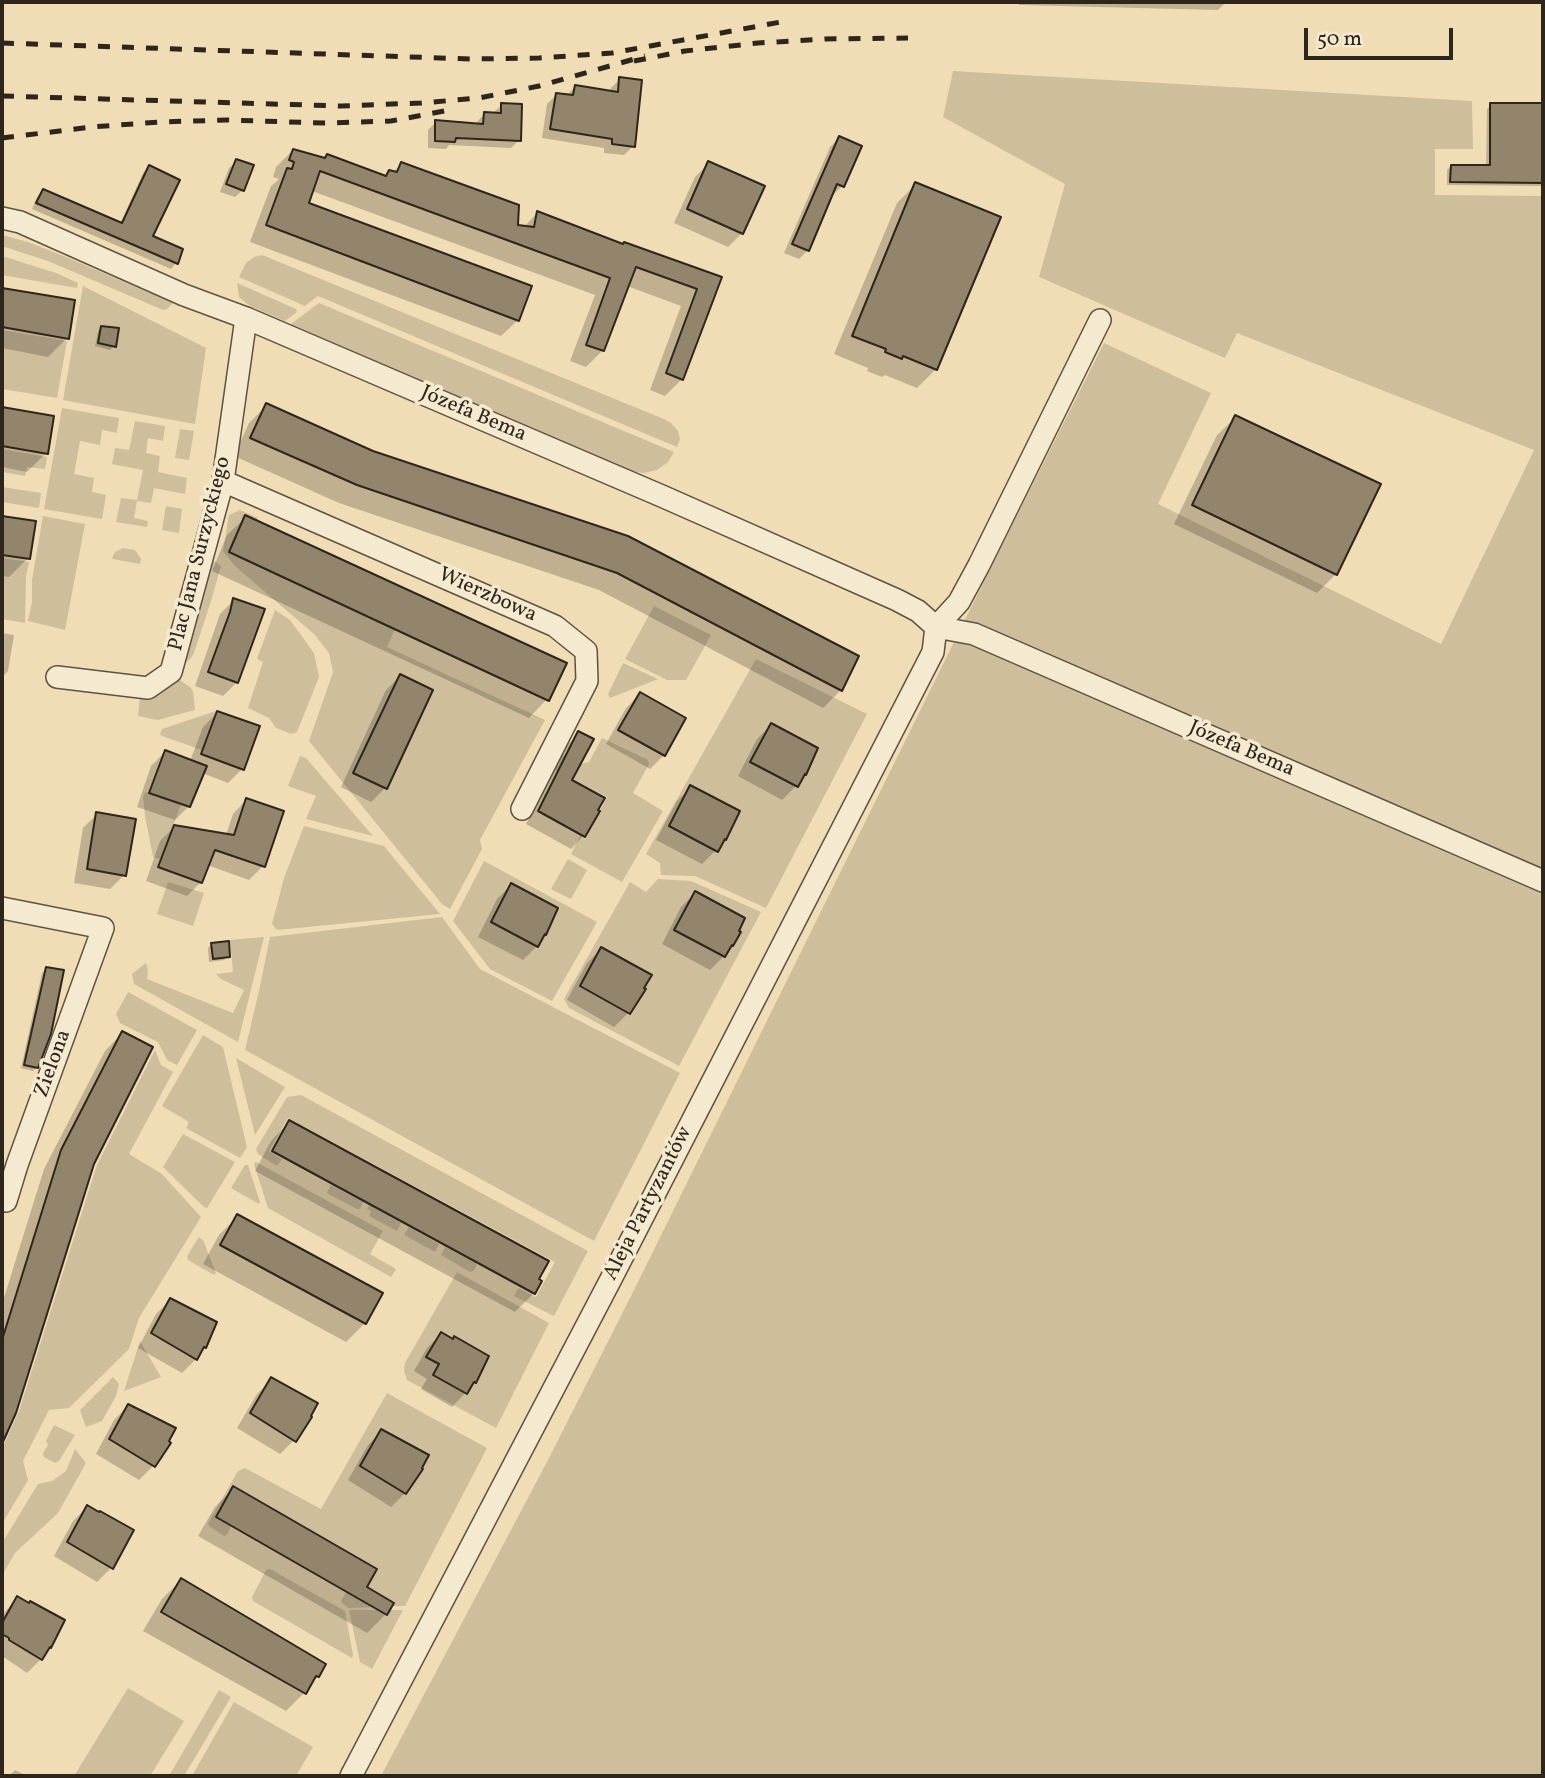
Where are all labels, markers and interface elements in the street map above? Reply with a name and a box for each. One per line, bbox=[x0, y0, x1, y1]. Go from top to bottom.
scale bar bbox=[1307, 14, 1456, 58]
text: 50 m bbox=[1317, 25, 1362, 54]
street label: Józefa Bema bbox=[416, 381, 530, 449]
street label: Plac Jana Surzyckiego bbox=[165, 454, 237, 654]
street label: Wierzbowa bbox=[434, 563, 540, 629]
street label: Józefa Bema bbox=[1184, 716, 1298, 784]
street label: Zielona bbox=[30, 1027, 78, 1101]
street label: Aleja Partyzantów bbox=[599, 1123, 699, 1285]

